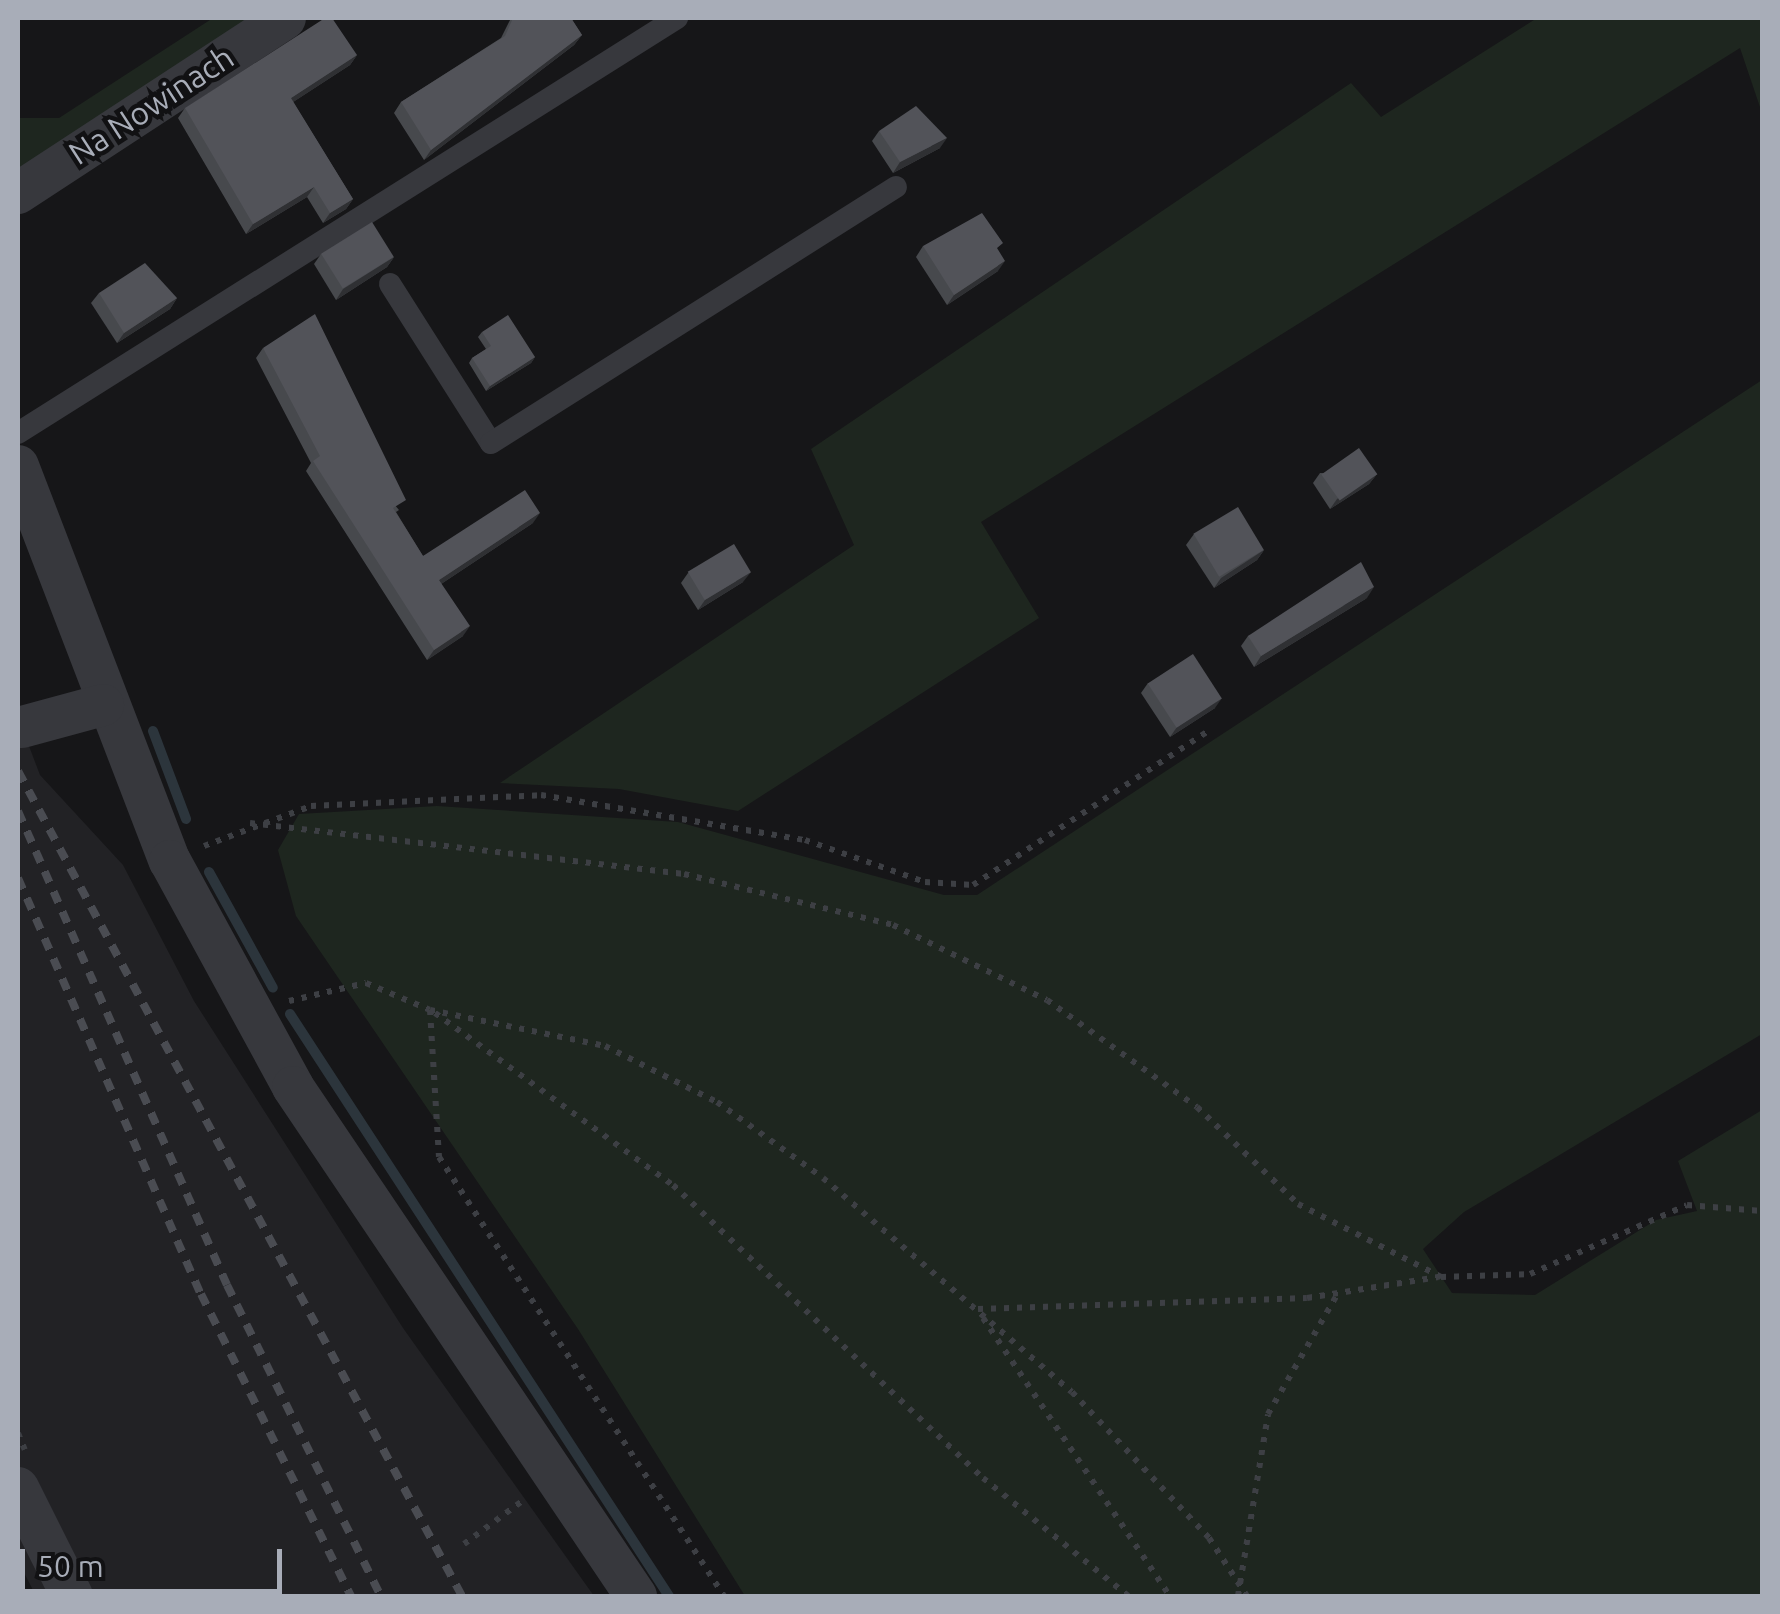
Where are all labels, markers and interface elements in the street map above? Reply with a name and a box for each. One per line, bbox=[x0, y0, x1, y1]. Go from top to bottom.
street label: Na Nowinach bbox=[61, 38, 241, 172]
scale bar bbox=[25, 1529, 288, 1591]
text: 50 m bbox=[37, 1549, 104, 1583]

